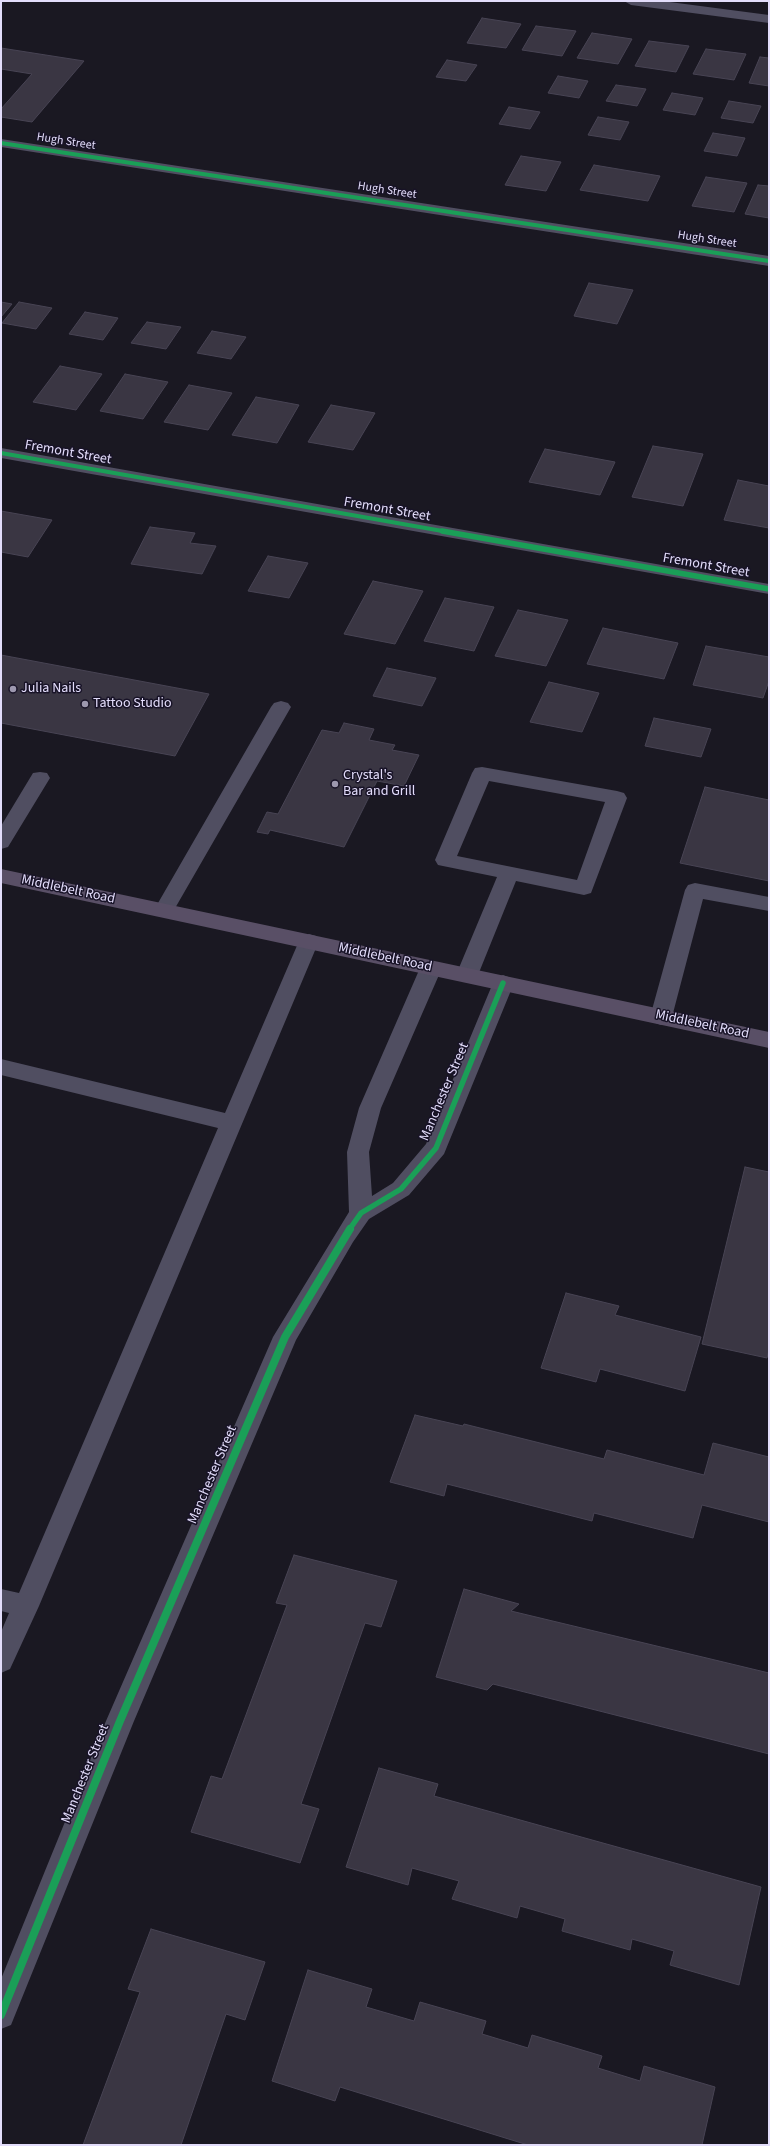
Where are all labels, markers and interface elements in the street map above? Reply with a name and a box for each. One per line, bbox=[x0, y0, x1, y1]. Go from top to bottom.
street label: Hugh Street bbox=[36, 130, 96, 154]
street label: Hugh Street bbox=[357, 179, 417, 203]
street label: Hugh Street bbox=[677, 228, 737, 252]
street label: Fremont Street bbox=[23, 437, 113, 469]
street label: Fremont Street bbox=[342, 494, 432, 526]
street label: Fremont Street bbox=[661, 550, 751, 582]
place label: Julia Nails bbox=[21, 681, 81, 697]
marker: Julia Nails bbox=[8, 684, 18, 694]
place label: Tattoo Studio bbox=[93, 696, 172, 712]
marker: Tattoo Studio bbox=[80, 699, 90, 709]
place label: Crystal's Bar and Grill bbox=[343, 768, 415, 800]
marker: Crystal's Bar and Grill bbox=[330, 779, 340, 789]
street label: Middlebelt Road bbox=[20, 872, 116, 908]
street label: Middlebelt Road bbox=[337, 940, 433, 976]
street label: Middlebelt Road bbox=[654, 1007, 750, 1043]
street label: Manchester Street bbox=[417, 1040, 473, 1144]
street label: Manchester Street bbox=[185, 1423, 241, 1527]
street label: Manchester Street bbox=[58, 1722, 114, 1826]

